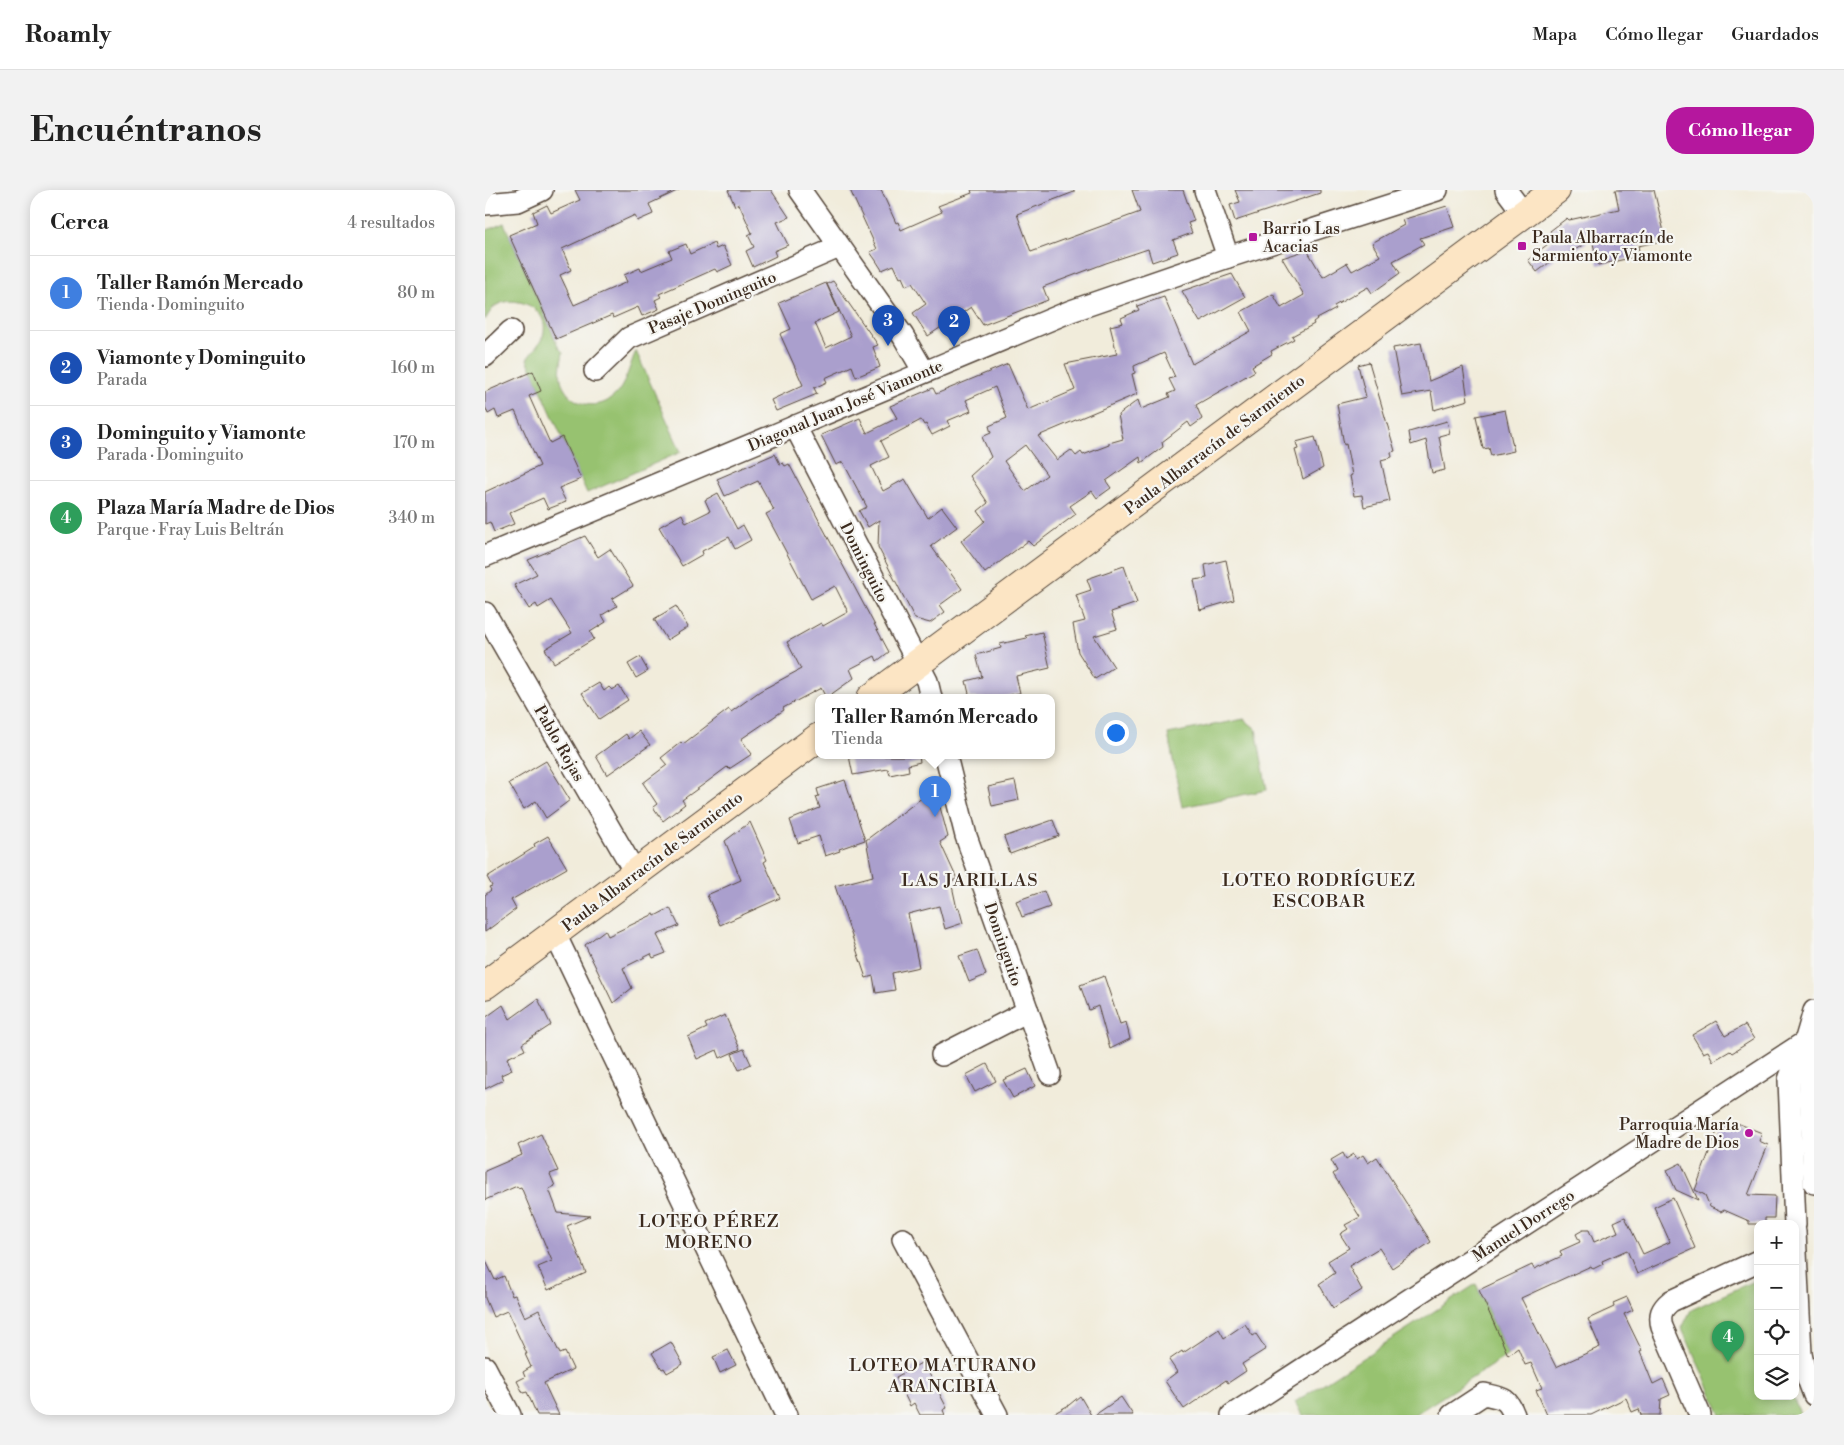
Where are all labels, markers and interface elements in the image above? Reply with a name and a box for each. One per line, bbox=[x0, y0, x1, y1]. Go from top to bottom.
text: Roamly bbox=[25, 20, 111, 50]
text: Mapa bbox=[1533, 23, 1577, 46]
text: Cómo llegar bbox=[1605, 23, 1703, 46]
text: Guardados bbox=[1731, 23, 1819, 46]
button: Cómo llegar bbox=[1666, 107, 1814, 154]
text: Encuéntranos bbox=[30, 109, 262, 152]
text: Cerca bbox=[50, 210, 109, 236]
text: 4 resultados bbox=[347, 213, 435, 233]
place label: Barrio Las Acacias bbox=[1262, 219, 1340, 257]
place label: Paula Albarracín de Sarmiento y Viamonte bbox=[1532, 228, 1692, 266]
marker: Barrio Las Acacias bbox=[1247, 231, 1259, 243]
marker: Paula Albarracín de Sarmiento y Viamonte bbox=[1516, 240, 1528, 252]
street label: Pasaje Dominguito bbox=[645, 267, 779, 339]
text: Taller Ramón Mercado bbox=[97, 271, 304, 295]
text: 1 bbox=[62, 283, 70, 303]
text: 80 m bbox=[397, 283, 435, 303]
text: Tienda · Dominguito bbox=[97, 295, 245, 315]
pin: 3 bbox=[872, 305, 904, 346]
pin: 2 bbox=[938, 306, 970, 347]
text: Viamonte y Dominguito bbox=[97, 346, 306, 370]
street label: Diagonal Juan José Viamonte bbox=[745, 356, 946, 456]
text: 2 bbox=[61, 358, 71, 378]
text: 160 m bbox=[391, 358, 435, 378]
text: Parada bbox=[97, 370, 147, 390]
street label: Paula Albarracín de Sarmiento bbox=[1120, 370, 1309, 519]
text: Dominguito y Viamonte bbox=[97, 421, 306, 445]
text: 3 bbox=[61, 433, 71, 453]
text: 170 m bbox=[393, 433, 435, 453]
text: Parada · Dominguito bbox=[97, 445, 244, 465]
text: Plaza María Madre de Dios bbox=[97, 496, 335, 520]
text: 4 bbox=[61, 508, 71, 528]
text: 340 m bbox=[388, 508, 435, 528]
street label: Dominguito bbox=[835, 519, 893, 606]
text: Parque · Fray Luis Beltrán bbox=[97, 520, 284, 540]
popup bbox=[815, 694, 1055, 759]
street label: Pablo Rojas bbox=[529, 702, 589, 785]
text: Taller Ramón Mercado bbox=[832, 705, 1038, 729]
your location bbox=[1103, 720, 1129, 746]
text: Tienda bbox=[832, 729, 883, 749]
pin: 1 bbox=[919, 776, 951, 817]
street label: Paula Albarracín de Sarmiento bbox=[558, 787, 747, 936]
district label: LAS JARILLAS bbox=[901, 869, 1039, 892]
district label: LOTEO RODRÍGUEZ ESCOBAR bbox=[1222, 869, 1416, 913]
street label: Dominguito bbox=[979, 900, 1027, 989]
place label: Parroquia María Madre de Dios bbox=[1619, 1115, 1740, 1153]
marker: Parroquia María Madre de Dios bbox=[1743, 1127, 1755, 1139]
street label: Manuel Dorrego bbox=[1469, 1185, 1578, 1266]
district label: LOTEO PÉREZ MORENO bbox=[639, 1210, 779, 1254]
map controls bbox=[1754, 1220, 1799, 1400]
button: + bbox=[1754, 1220, 1799, 1265]
button: − bbox=[1754, 1265, 1799, 1310]
button: locate bbox=[1754, 1310, 1799, 1355]
pin: 4 bbox=[1712, 1321, 1744, 1362]
district label: LOTEO MATURANO ARANCIBIA bbox=[849, 1354, 1037, 1398]
button: layers bbox=[1754, 1355, 1799, 1400]

